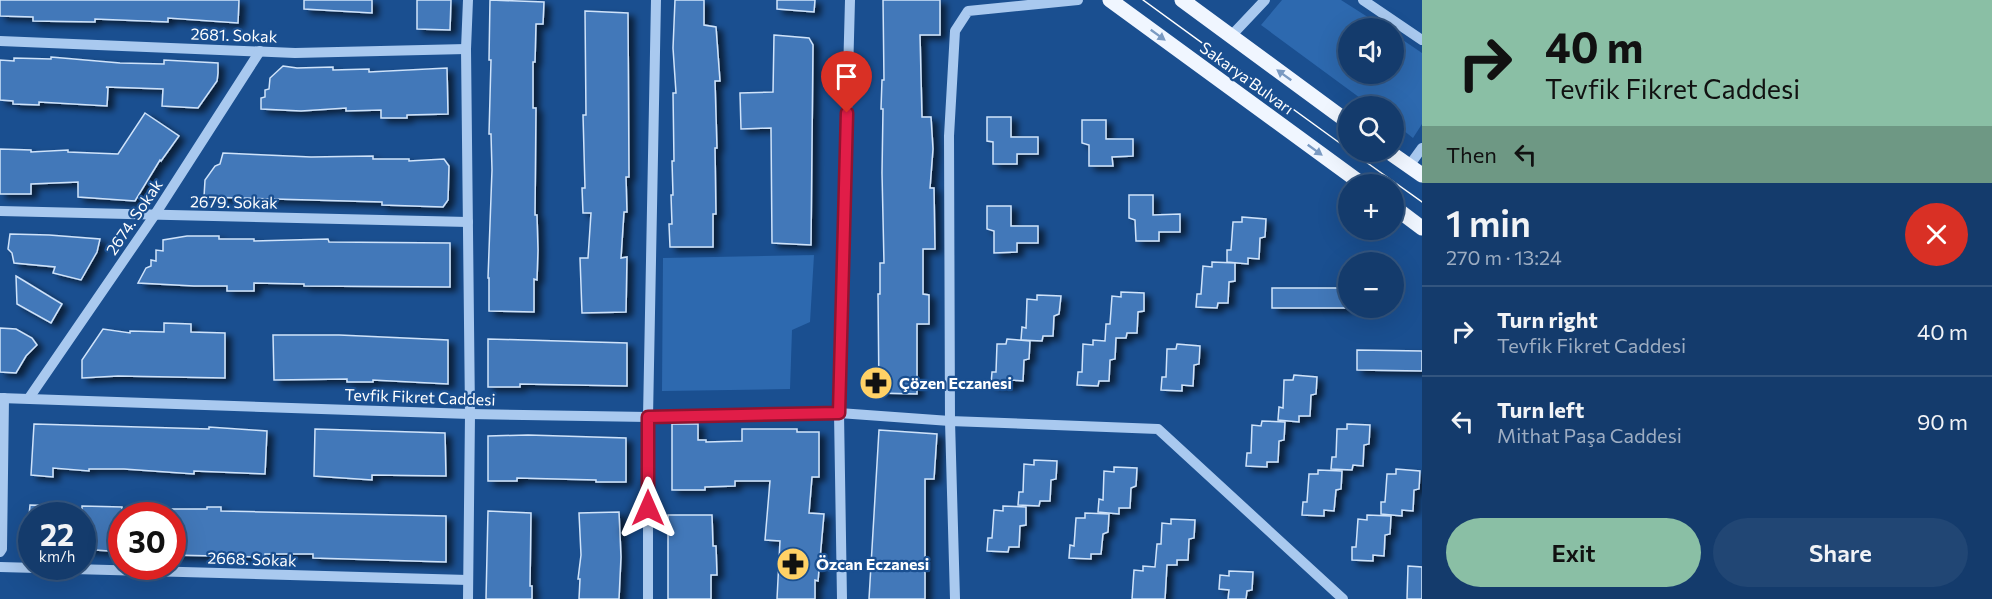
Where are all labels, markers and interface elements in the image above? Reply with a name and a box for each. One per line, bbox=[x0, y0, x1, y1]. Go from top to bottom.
map controls bbox=[1338, 18, 1404, 318]
button: sound bbox=[1338, 18, 1404, 84]
text: 40 m bbox=[1545, 20, 1643, 72]
street label: 2681. Sokak bbox=[190, 23, 278, 46]
icon: right bbox=[1446, 24, 1524, 102]
one-way arrow bbox=[1150, 28, 1165, 40]
street label: Sakarya Bulvarı bbox=[1197, 37, 1298, 118]
pin bbox=[821, 51, 872, 113]
icon: arrive bbox=[830, 60, 863, 93]
one-way arrow bbox=[1277, 70, 1292, 82]
text: Tevfik Fikret Caddesi bbox=[1545, 72, 1800, 105]
button: search bbox=[1338, 96, 1404, 162]
icon: left bbox=[1509, 138, 1542, 171]
text: Then bbox=[1446, 141, 1497, 168]
one-way arrow bbox=[1306, 144, 1322, 156]
button: + bbox=[1338, 174, 1404, 240]
street label: 2674. Sokak bbox=[101, 175, 166, 258]
street label: 2679. Sokak bbox=[190, 191, 278, 212]
text: 1 min bbox=[1446, 200, 1531, 244]
button: close bbox=[1905, 203, 1968, 266]
text: 270 m · 13:24 bbox=[1446, 245, 1562, 269]
button: − bbox=[1338, 252, 1404, 318]
text: Turn right bbox=[1497, 306, 1598, 333]
icon: right bbox=[1446, 315, 1479, 348]
text: 40 m bbox=[1917, 318, 1968, 345]
text: Tevfik Fikret Caddesi bbox=[1497, 333, 1686, 357]
pharmacy icon: Çözen Eczanesi bbox=[858, 365, 894, 401]
place label: Çözen Eczanesi bbox=[899, 373, 1012, 392]
street label: Tevfik Fikret Caddesi bbox=[344, 384, 496, 409]
text: Turn left bbox=[1497, 396, 1584, 423]
icon: left bbox=[1446, 405, 1479, 438]
text: 90 m bbox=[1917, 408, 1968, 435]
text: Mithat Paşa Caddesi bbox=[1497, 423, 1682, 447]
position arrow bbox=[616, 476, 680, 540]
speed limit sign: 30 bbox=[108, 502, 186, 580]
text: 22 bbox=[40, 515, 74, 552]
button: Exit bbox=[1446, 518, 1701, 587]
button: Share bbox=[1713, 518, 1968, 587]
pharmacy icon: Özcan Eczanesi bbox=[775, 546, 811, 582]
text: km/h bbox=[39, 547, 75, 565]
street label: 2668. Sokak bbox=[207, 547, 297, 570]
place label: Özcan Eczanesi bbox=[816, 554, 929, 573]

